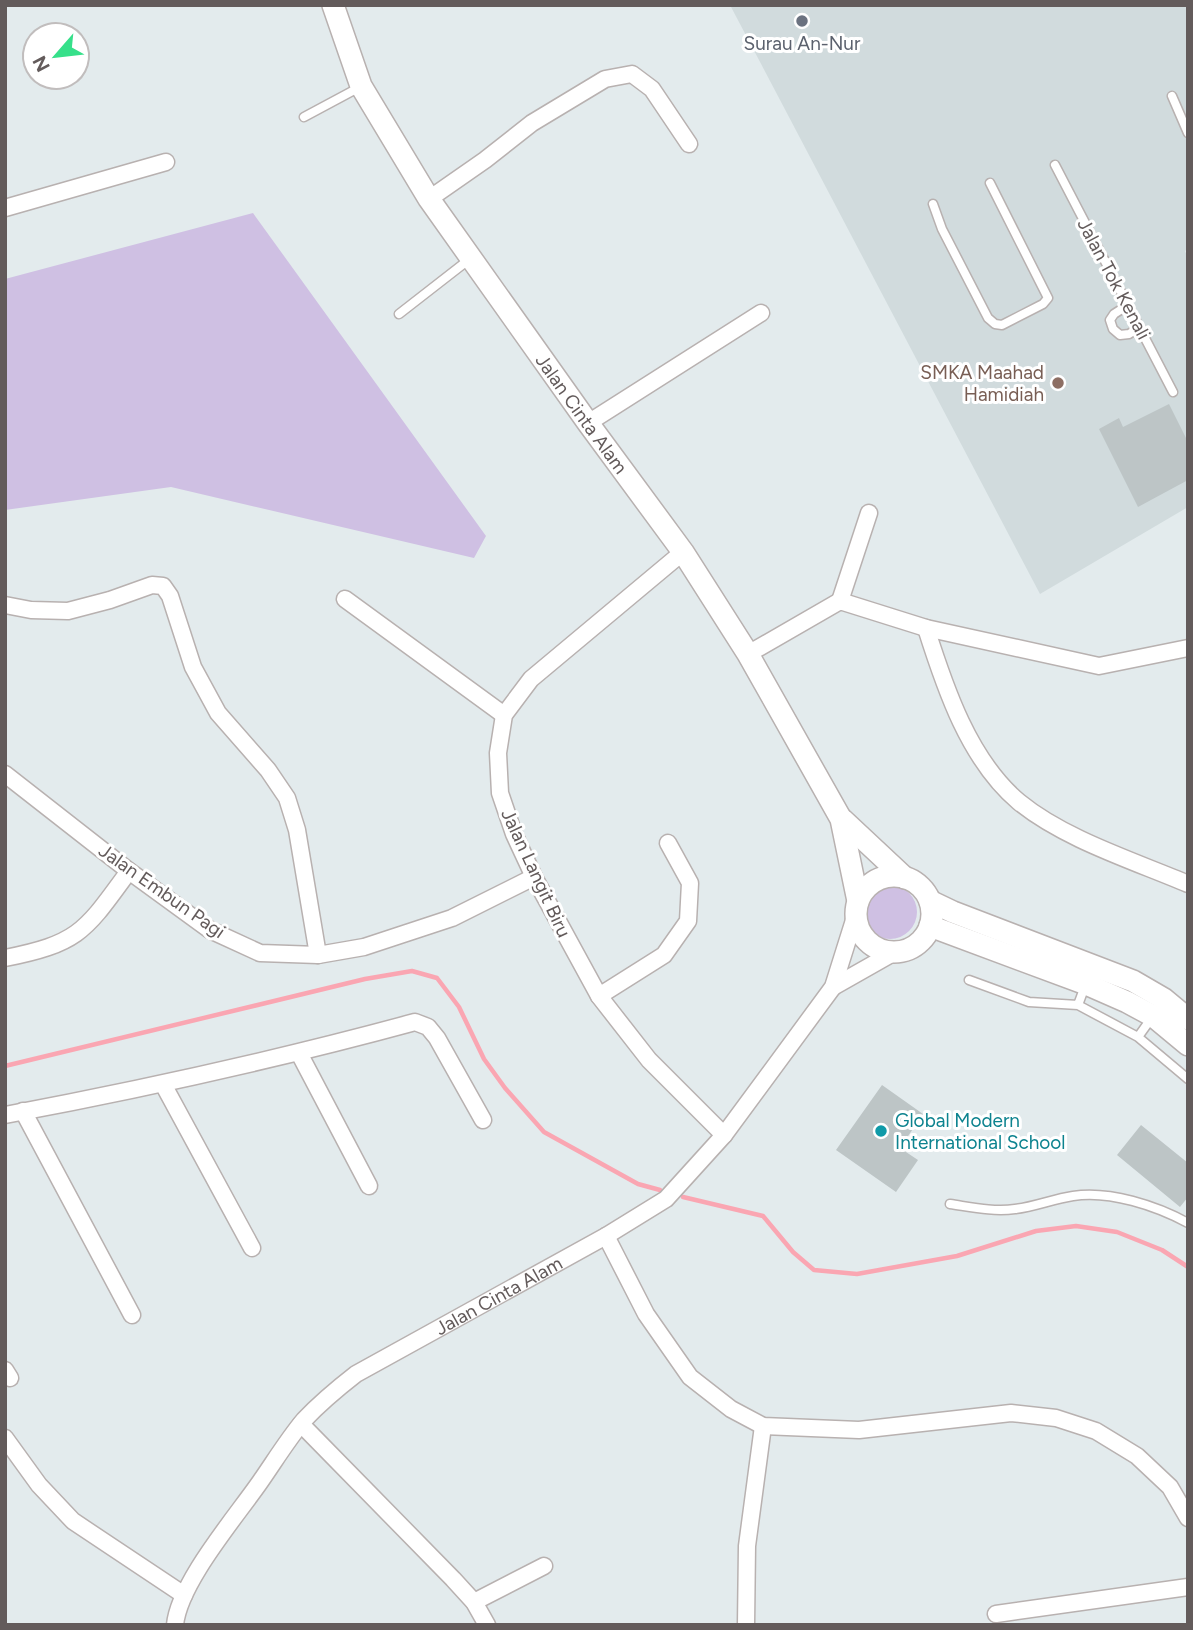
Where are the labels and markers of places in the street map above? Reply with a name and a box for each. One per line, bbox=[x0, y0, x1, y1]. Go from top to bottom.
marker: Surau An-Nur bbox=[794, 13, 810, 29]
place label: Surau An-Nur bbox=[744, 32, 861, 55]
place label: SMKA Maahad Hamidiah bbox=[920, 361, 1044, 406]
marker: SMKA Maahad Hamidiah bbox=[1050, 375, 1066, 391]
place label: Global Modern International School bbox=[895, 1109, 1066, 1154]
marker: Global Modern International School bbox=[873, 1123, 889, 1139]

